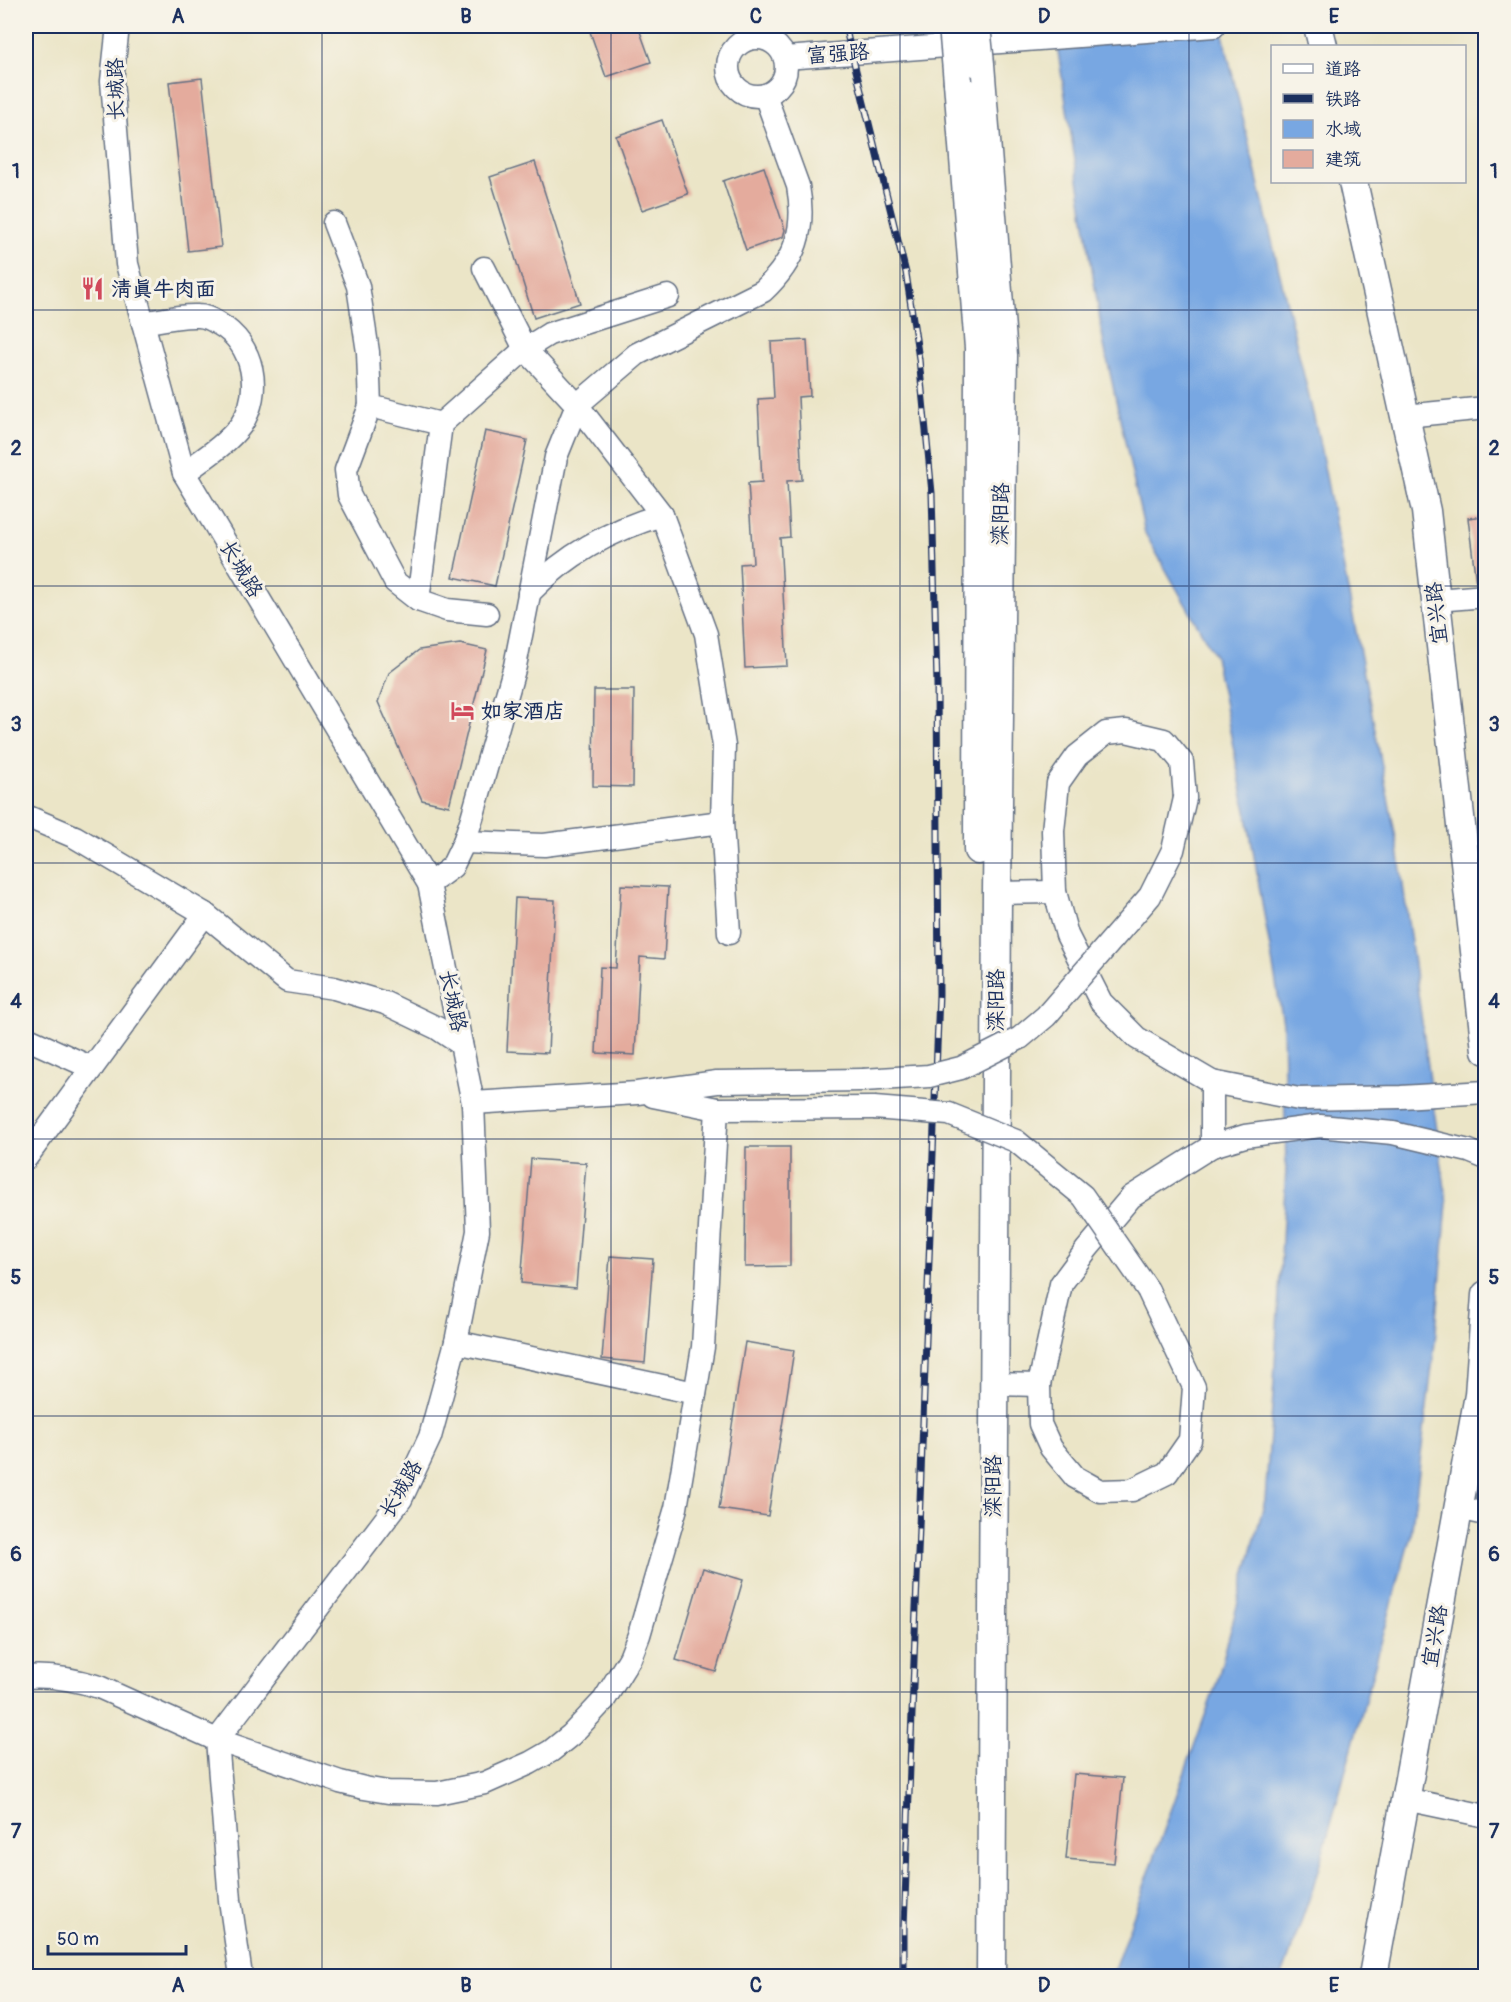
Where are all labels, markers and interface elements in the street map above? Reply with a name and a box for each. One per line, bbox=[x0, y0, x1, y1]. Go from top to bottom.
text: A bbox=[172, 4, 185, 29]
text: B bbox=[460, 4, 472, 29]
text: C bbox=[750, 4, 762, 29]
text: D bbox=[1038, 4, 1051, 29]
text: E bbox=[1329, 4, 1340, 29]
street label: 富强路 bbox=[806, 38, 870, 70]
legend bbox=[1271, 45, 1466, 183]
street label: 长城路 bbox=[102, 57, 130, 121]
text: 道路 bbox=[1325, 58, 1361, 81]
text: 铁路 bbox=[1325, 88, 1361, 111]
text: 水域 bbox=[1325, 118, 1361, 141]
text: 建筑 bbox=[1325, 148, 1361, 171]
text: 1 bbox=[12, 159, 20, 184]
text: 1 bbox=[1490, 159, 1498, 184]
restaurant icon: 清真牛肉面 bbox=[80, 276, 106, 302]
place label: 清真牛肉面 bbox=[111, 276, 216, 303]
text: 2 bbox=[10, 436, 22, 461]
text: 2 bbox=[1488, 436, 1500, 461]
street label: 滦阳路 bbox=[987, 482, 1015, 546]
street label: 长城路 bbox=[213, 535, 269, 603]
street label: 宜兴路 bbox=[1420, 580, 1454, 646]
hotel icon: 如家酒店 bbox=[450, 698, 476, 724]
place label: 如家酒店 bbox=[481, 698, 565, 725]
text: 3 bbox=[10, 712, 22, 737]
text: 3 bbox=[1488, 712, 1500, 737]
street label: 长城路 bbox=[433, 967, 473, 1035]
street label: 滦阳路 bbox=[983, 969, 1010, 1032]
text: 4 bbox=[10, 989, 22, 1014]
text: 4 bbox=[1488, 989, 1500, 1014]
text: 5 bbox=[11, 1265, 22, 1290]
text: 5 bbox=[1489, 1265, 1500, 1290]
street label: 长城路 bbox=[374, 1455, 428, 1523]
street label: 滦阳路 bbox=[980, 1455, 1007, 1518]
text: 6 bbox=[10, 1542, 22, 1567]
text: 6 bbox=[1488, 1542, 1500, 1567]
street label: 宜兴路 bbox=[1416, 1603, 1454, 1669]
text: 7 bbox=[11, 1819, 22, 1844]
text: 7 bbox=[1489, 1819, 1500, 1844]
scale bar bbox=[48, 1918, 186, 1956]
text: 50 m bbox=[57, 1928, 99, 1951]
text: A bbox=[172, 1973, 185, 1998]
text: B bbox=[460, 1973, 472, 1998]
text: C bbox=[750, 1973, 762, 1998]
text: D bbox=[1038, 1973, 1051, 1998]
text: E bbox=[1329, 1973, 1340, 1998]

